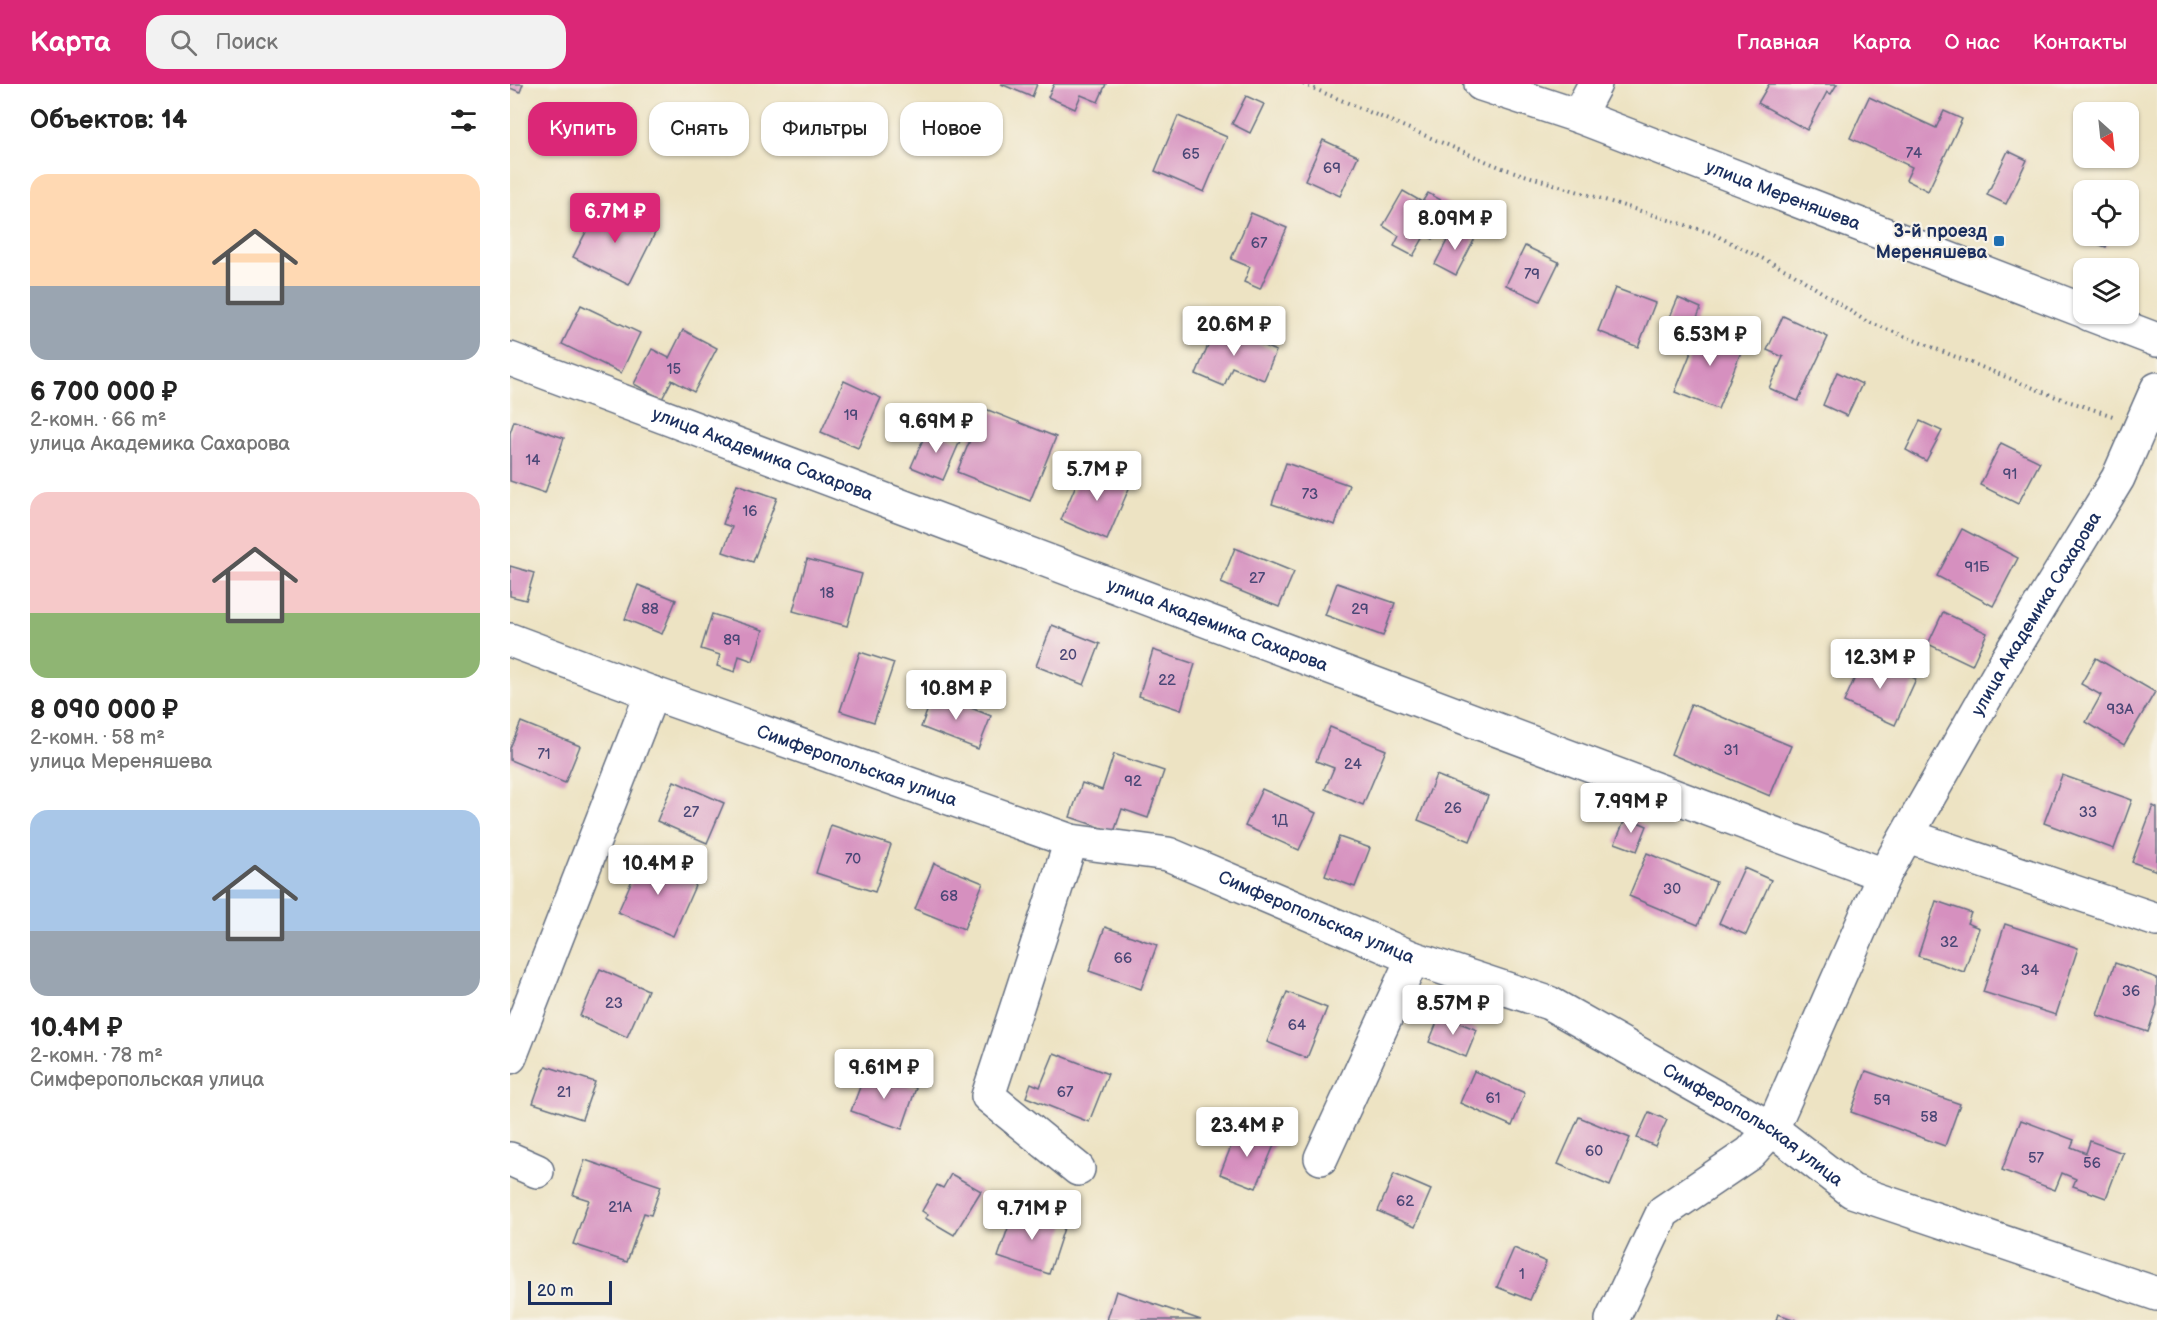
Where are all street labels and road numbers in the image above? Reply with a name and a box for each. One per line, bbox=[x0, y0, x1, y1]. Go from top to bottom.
street label: улица Мереняшева bbox=[1703, 156, 1864, 235]
street label: улица Академика Сахарова bbox=[649, 403, 876, 506]
street label: улица Академика Сахарова bbox=[1967, 508, 2106, 720]
street label: улица Академика Сахарова bbox=[1104, 574, 1331, 676]
street label: Симферопольская улица bbox=[754, 721, 960, 811]
street label: Симферопольская улица bbox=[1215, 867, 1418, 968]
street label: Симферопольская улица bbox=[1659, 1059, 1847, 1191]

